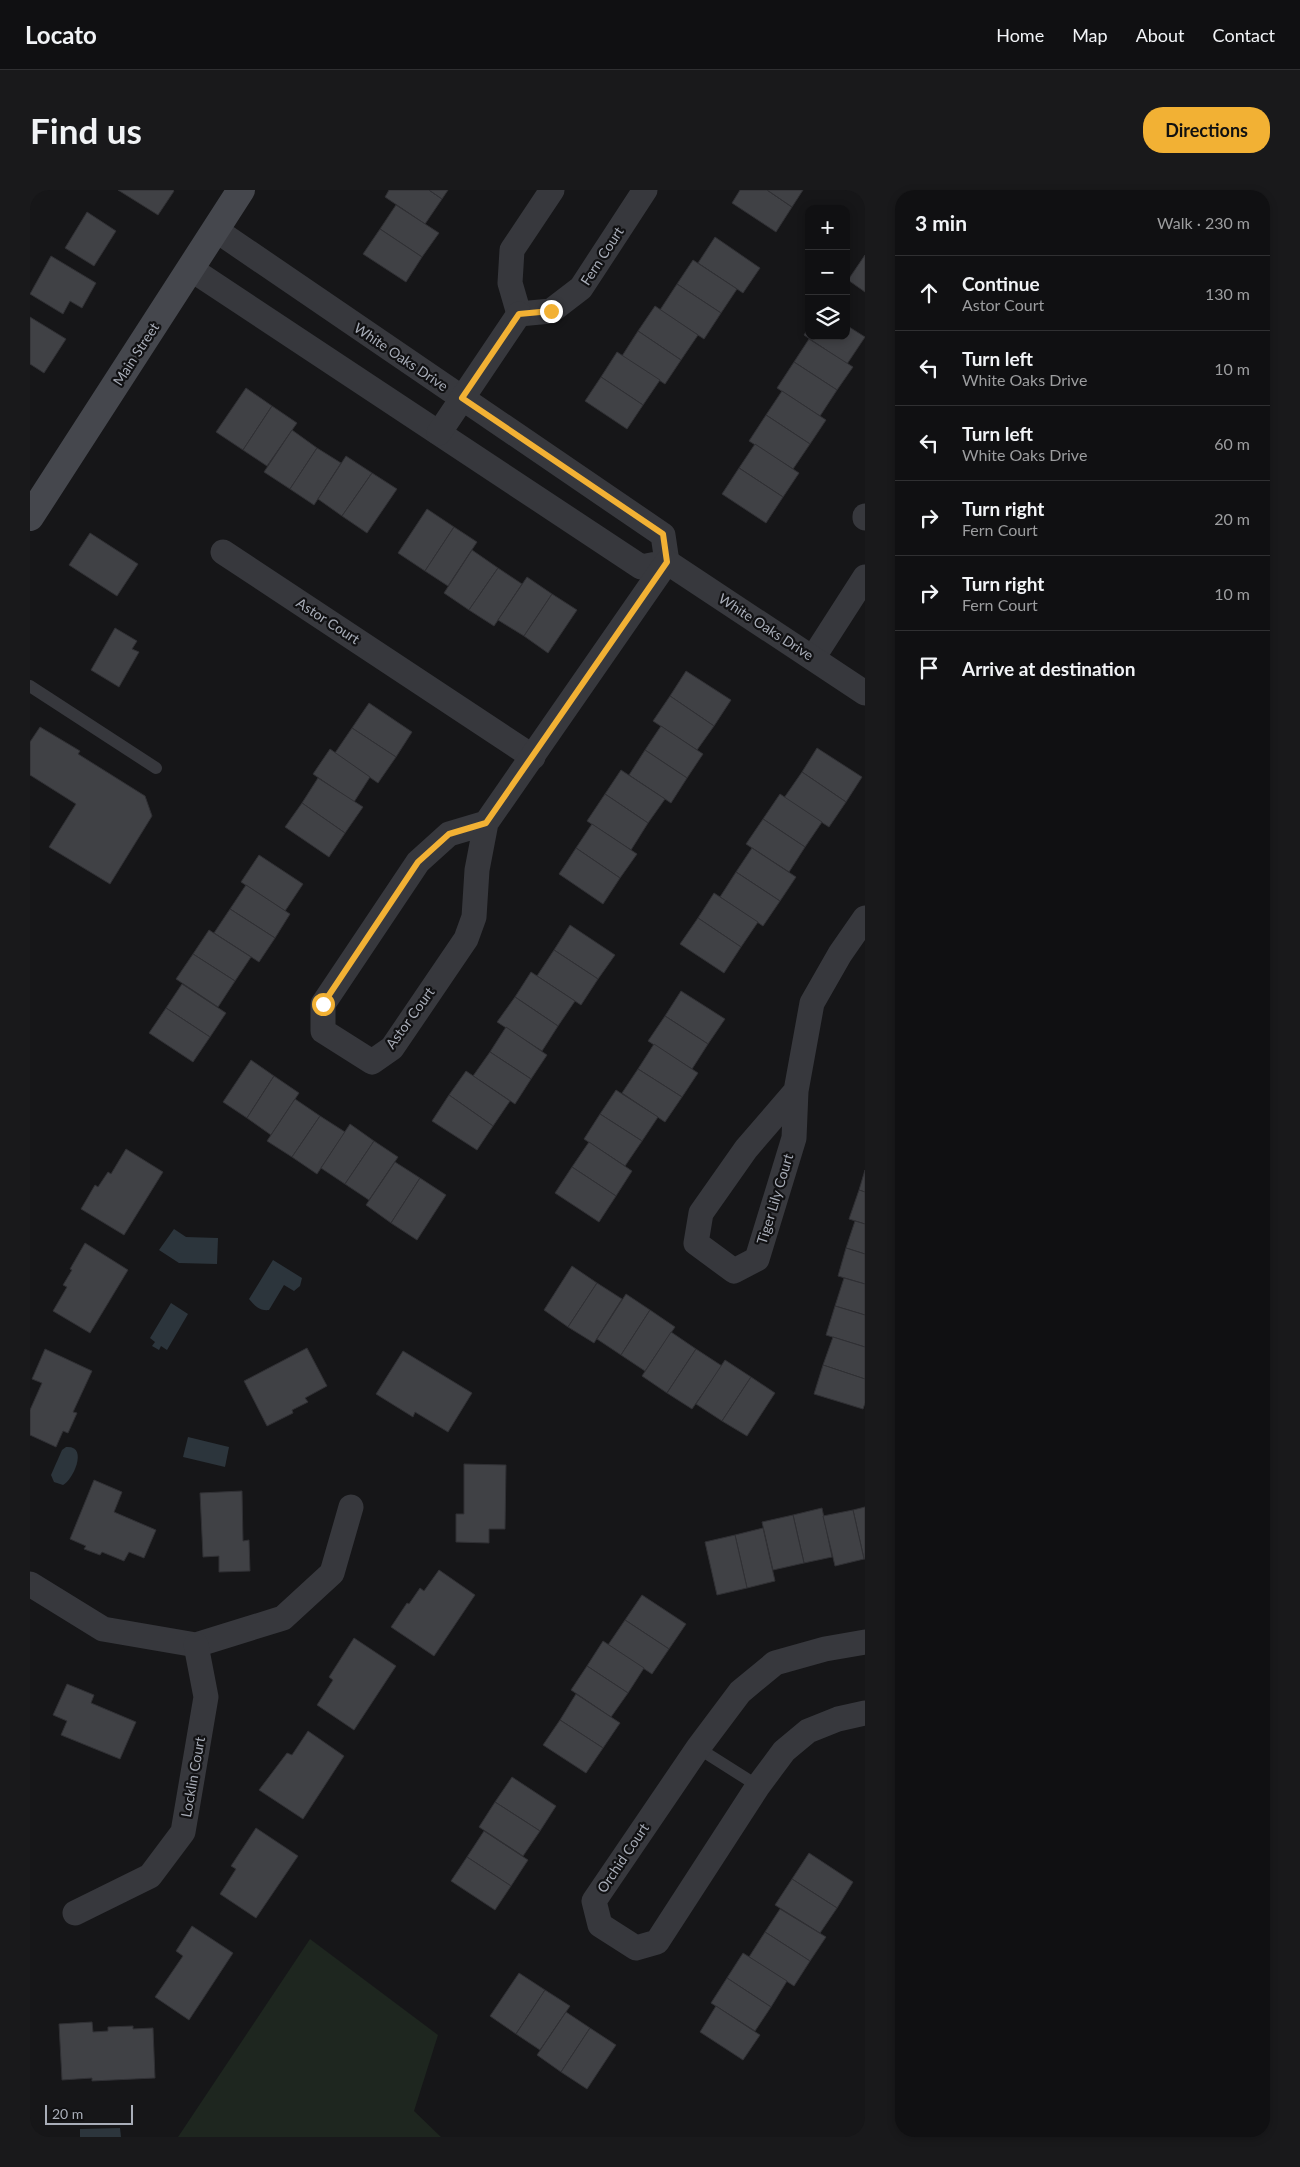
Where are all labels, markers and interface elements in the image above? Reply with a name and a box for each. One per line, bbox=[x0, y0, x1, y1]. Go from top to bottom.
text: Locato bbox=[25, 20, 97, 49]
text: Home bbox=[996, 24, 1044, 46]
text: Map bbox=[1072, 24, 1108, 46]
text: About bbox=[1136, 24, 1185, 46]
text: Contact bbox=[1213, 24, 1275, 46]
button: Directions bbox=[1143, 107, 1270, 153]
text: Find us bbox=[30, 109, 142, 151]
map controls bbox=[805, 205, 850, 340]
button: + bbox=[805, 205, 850, 250]
text: 3 min bbox=[915, 210, 967, 235]
text: Walk · 230 m bbox=[1157, 213, 1250, 232]
street label: Fern Court bbox=[576, 223, 627, 288]
button: − bbox=[805, 250, 850, 295]
text: Continue bbox=[962, 272, 1040, 295]
icon: ahead bbox=[915, 279, 943, 307]
text: 130 m bbox=[1205, 284, 1250, 303]
button: layers bbox=[805, 295, 850, 340]
text: Astor Court bbox=[962, 295, 1044, 314]
route end bbox=[540, 300, 563, 323]
street label: Main Street bbox=[109, 319, 162, 388]
street label: White Oaks Drive bbox=[351, 319, 452, 394]
text: Turn left bbox=[962, 347, 1033, 370]
icon: left bbox=[915, 354, 943, 382]
text: 10 m bbox=[1214, 359, 1250, 378]
text: White Oaks Drive bbox=[962, 370, 1087, 389]
text: Turn left bbox=[962, 422, 1033, 445]
icon: left bbox=[915, 429, 943, 457]
text: 60 m bbox=[1214, 434, 1250, 453]
text: White Oaks Drive bbox=[962, 445, 1087, 464]
text: Turn right bbox=[962, 497, 1044, 520]
icon: right bbox=[915, 504, 943, 532]
text: 20 m bbox=[1214, 509, 1250, 528]
text: Fern Court bbox=[962, 520, 1038, 539]
text: Turn right bbox=[962, 572, 1044, 595]
icon: right bbox=[915, 579, 943, 607]
text: 10 m bbox=[1214, 584, 1250, 603]
street label: White Oaks Drive bbox=[716, 590, 817, 664]
street label: Astor Court bbox=[293, 594, 363, 647]
text: Fern Court bbox=[962, 595, 1038, 614]
icon: arrive bbox=[915, 654, 943, 682]
text: Arrive at destination bbox=[962, 657, 1135, 680]
street label: Astor Court bbox=[382, 984, 438, 1052]
route start bbox=[312, 993, 335, 1016]
street label: Tiger Lily Court bbox=[753, 1151, 796, 1246]
street label: Locklin Court bbox=[177, 1735, 208, 1819]
street label: Orchid Court bbox=[593, 1820, 652, 1896]
scale bar bbox=[45, 2102, 132, 2125]
text: 20 m bbox=[52, 2105, 83, 2122]

